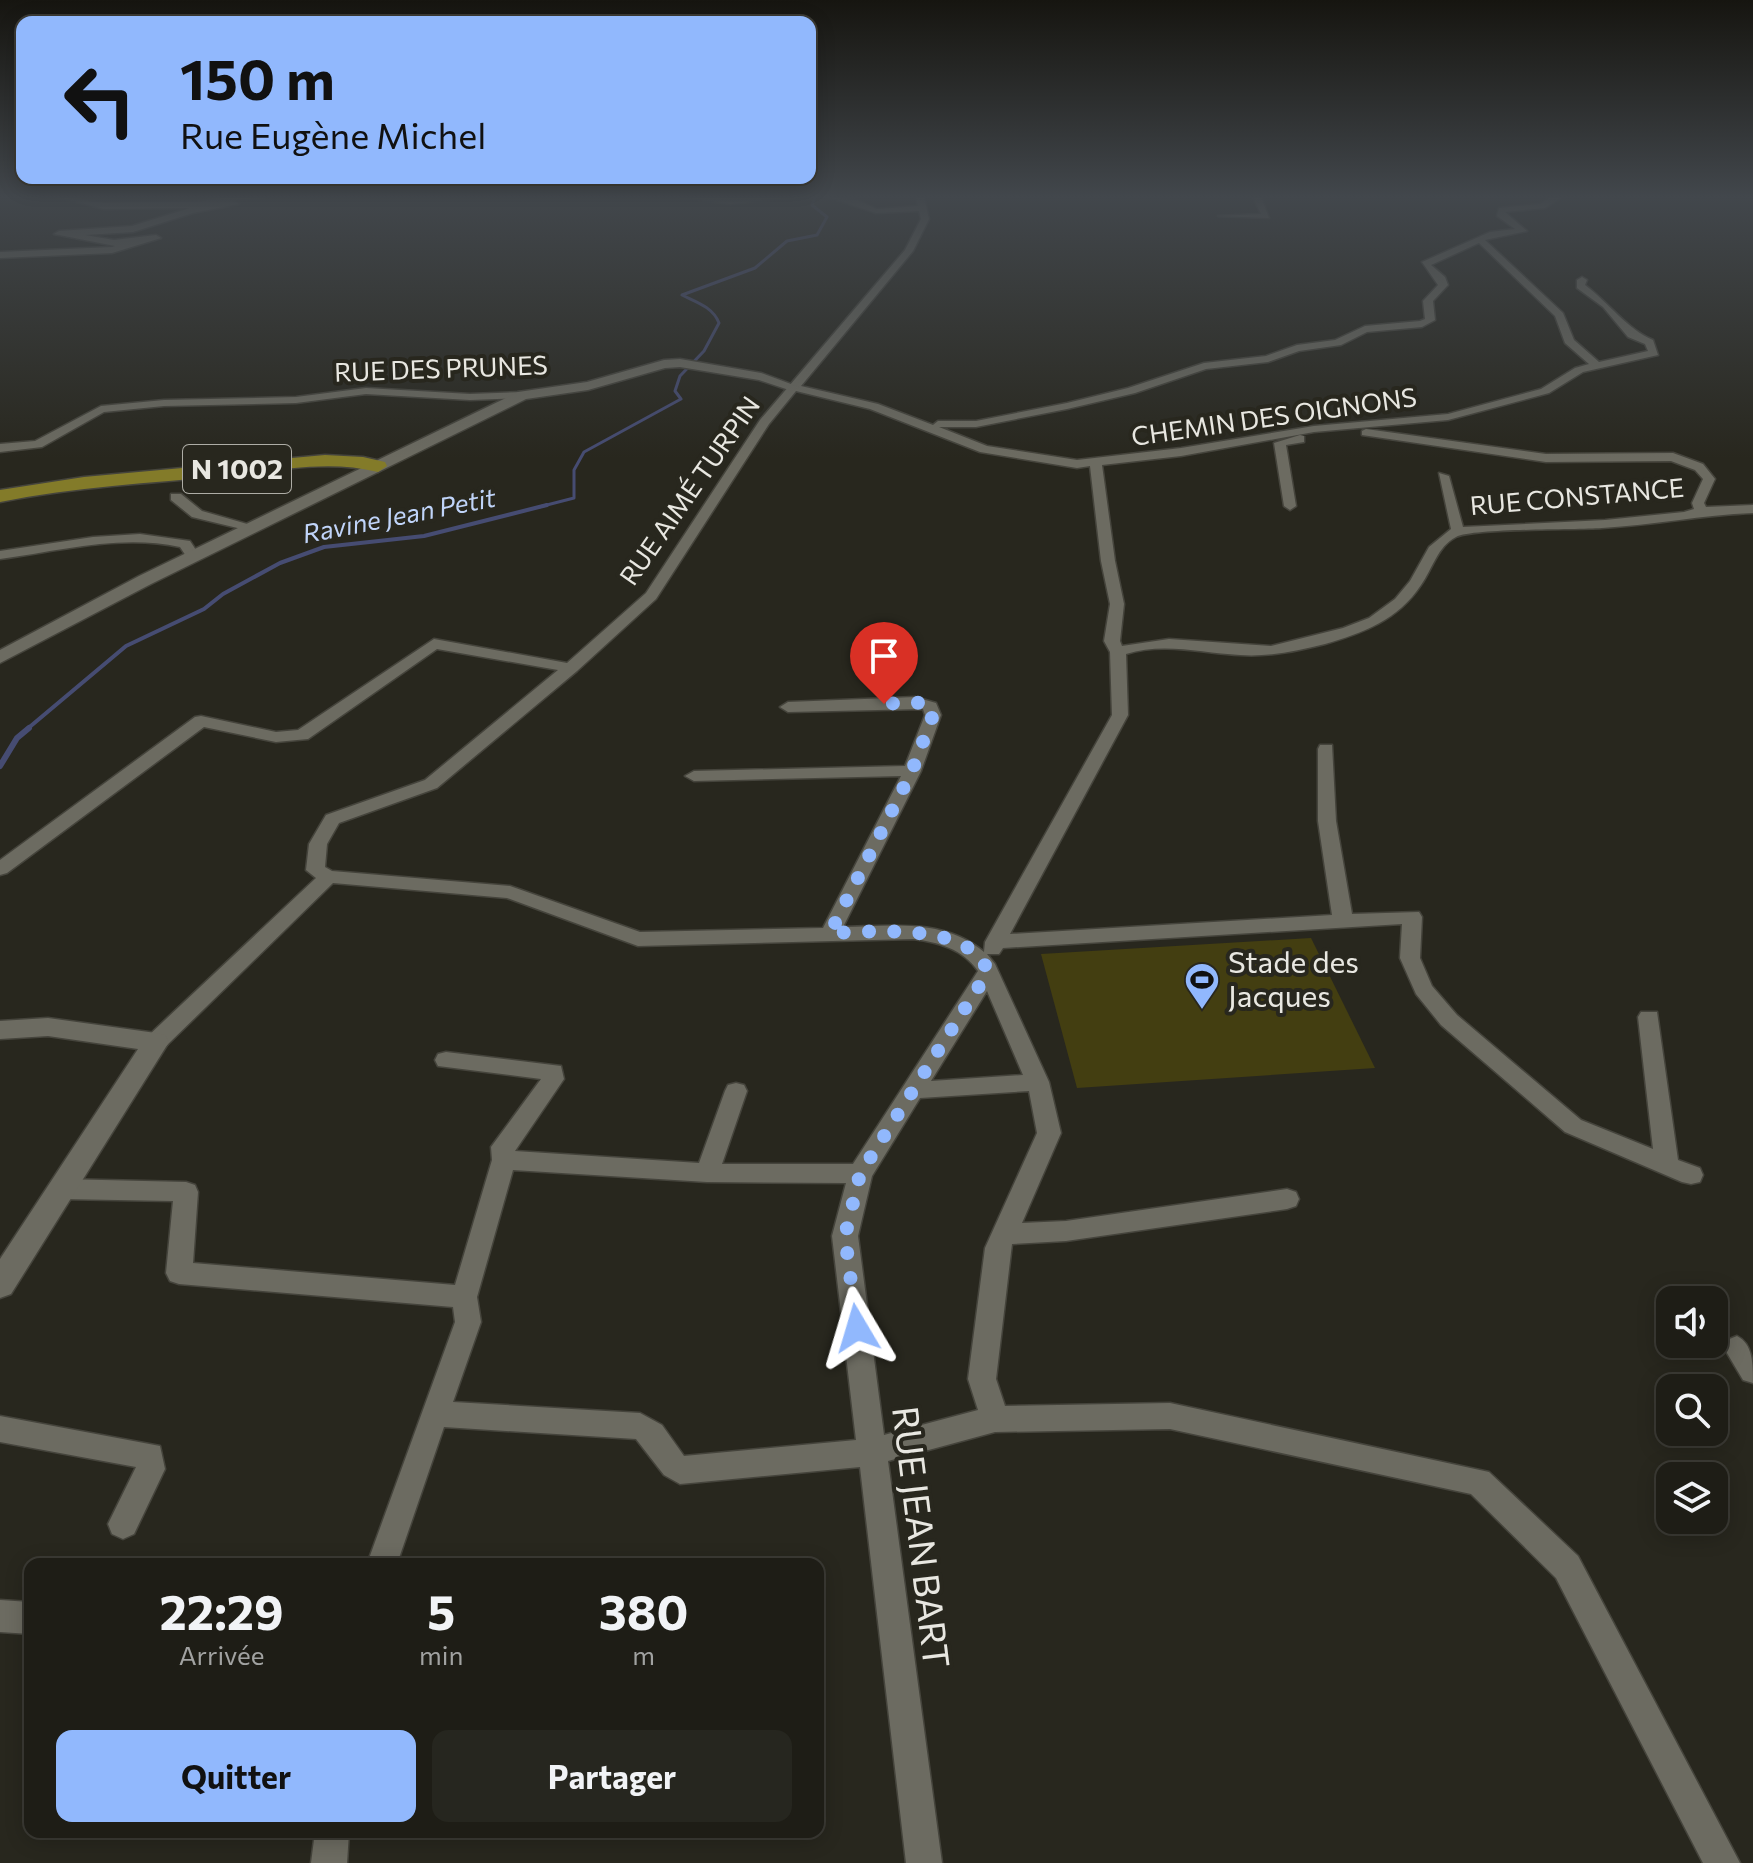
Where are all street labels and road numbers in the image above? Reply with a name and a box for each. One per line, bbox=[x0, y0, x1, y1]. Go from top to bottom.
street label: RUE DES PRUNES bbox=[334, 348, 548, 387]
street label: CHEMIN DES OIGNONS bbox=[1129, 380, 1418, 451]
street label: RUE AIMÉ TURPIN bbox=[612, 390, 765, 590]
road number: N 1002 bbox=[183, 445, 291, 493]
street label: RUE CONSTANCE bbox=[1468, 471, 1685, 520]
street label: RUE JEAN BART bbox=[885, 1403, 961, 1670]

